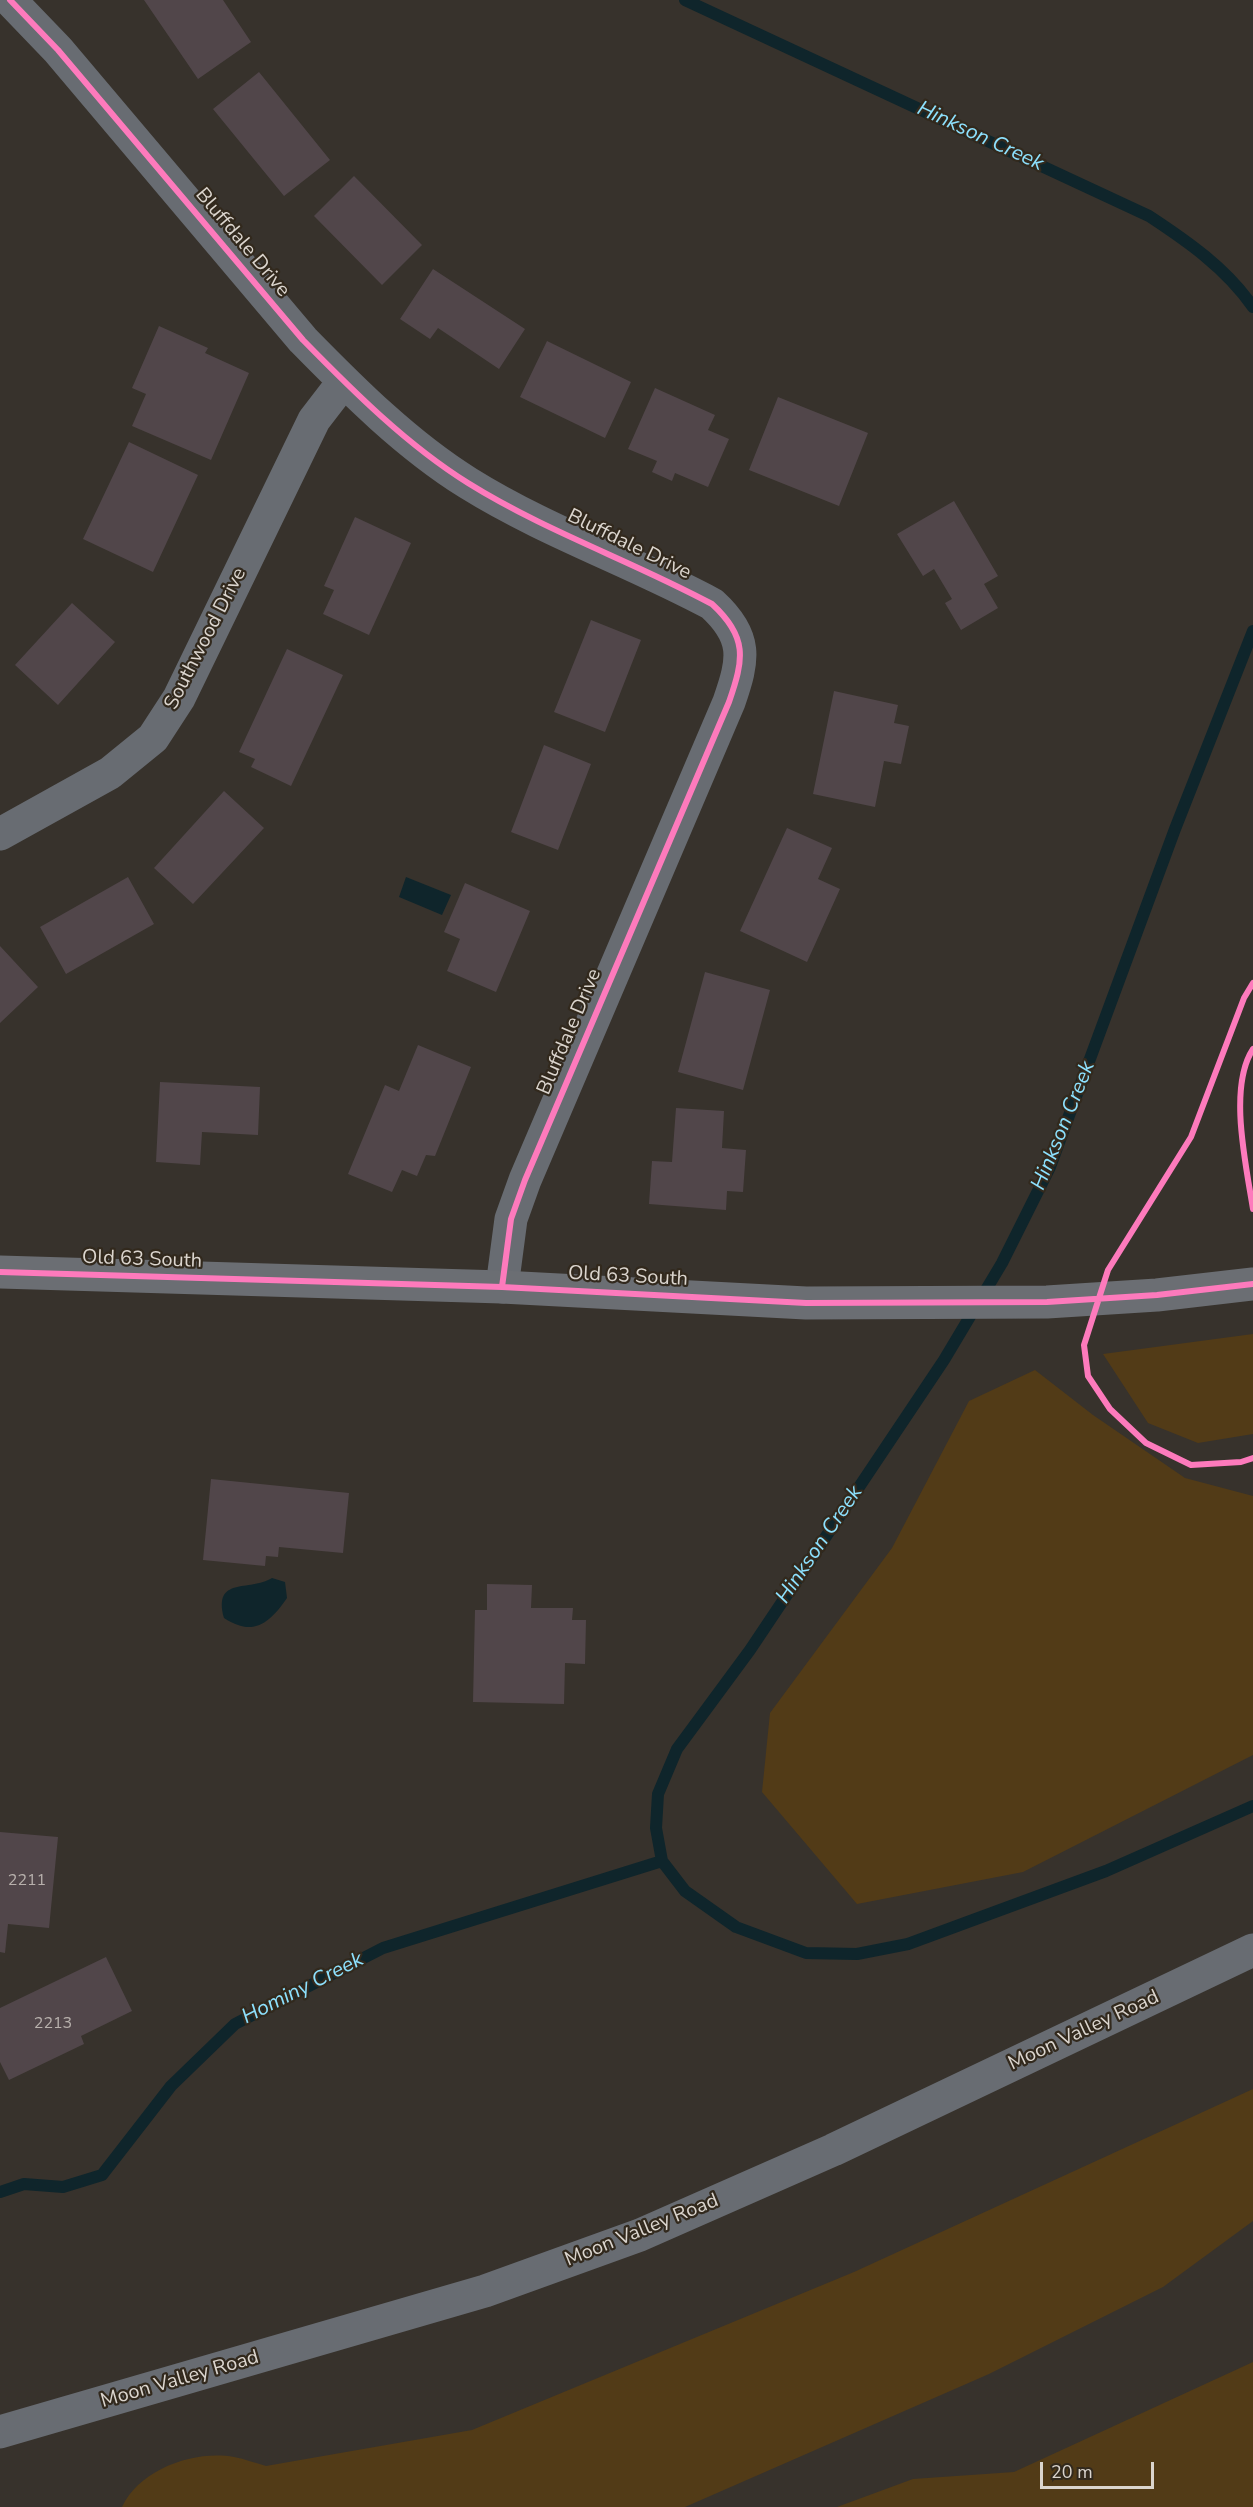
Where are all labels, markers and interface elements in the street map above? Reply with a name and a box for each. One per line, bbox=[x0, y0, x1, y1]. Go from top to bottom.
water label: Hinkson Creek bbox=[913, 97, 1047, 177]
street label: Bluffdale Drive bbox=[190, 184, 294, 302]
street label: Bluffdale Drive bbox=[563, 505, 695, 585]
street label: Southwood Drive bbox=[160, 564, 252, 714]
street label: Bluffdale Drive bbox=[533, 965, 607, 1099]
water label: Hinkson Creek bbox=[1027, 1058, 1101, 1194]
street label: Old 63 South bbox=[82, 1246, 202, 1274]
street label: Old 63 South bbox=[567, 1262, 689, 1292]
water label: Hinkson Creek bbox=[771, 1481, 869, 1609]
house number: 2211 bbox=[8, 1871, 46, 1891]
water label: Hominy Creek bbox=[238, 1948, 368, 2030]
street label: Moon Valley Road bbox=[1005, 1986, 1163, 2076]
house number: 2213 bbox=[34, 2014, 72, 2034]
street label: Moon Valley Road bbox=[562, 2189, 722, 2273]
street label: Moon Valley Road bbox=[98, 2346, 262, 2414]
scale bar bbox=[1043, 2450, 1157, 2488]
text: 20 m bbox=[1051, 2460, 1093, 2484]

